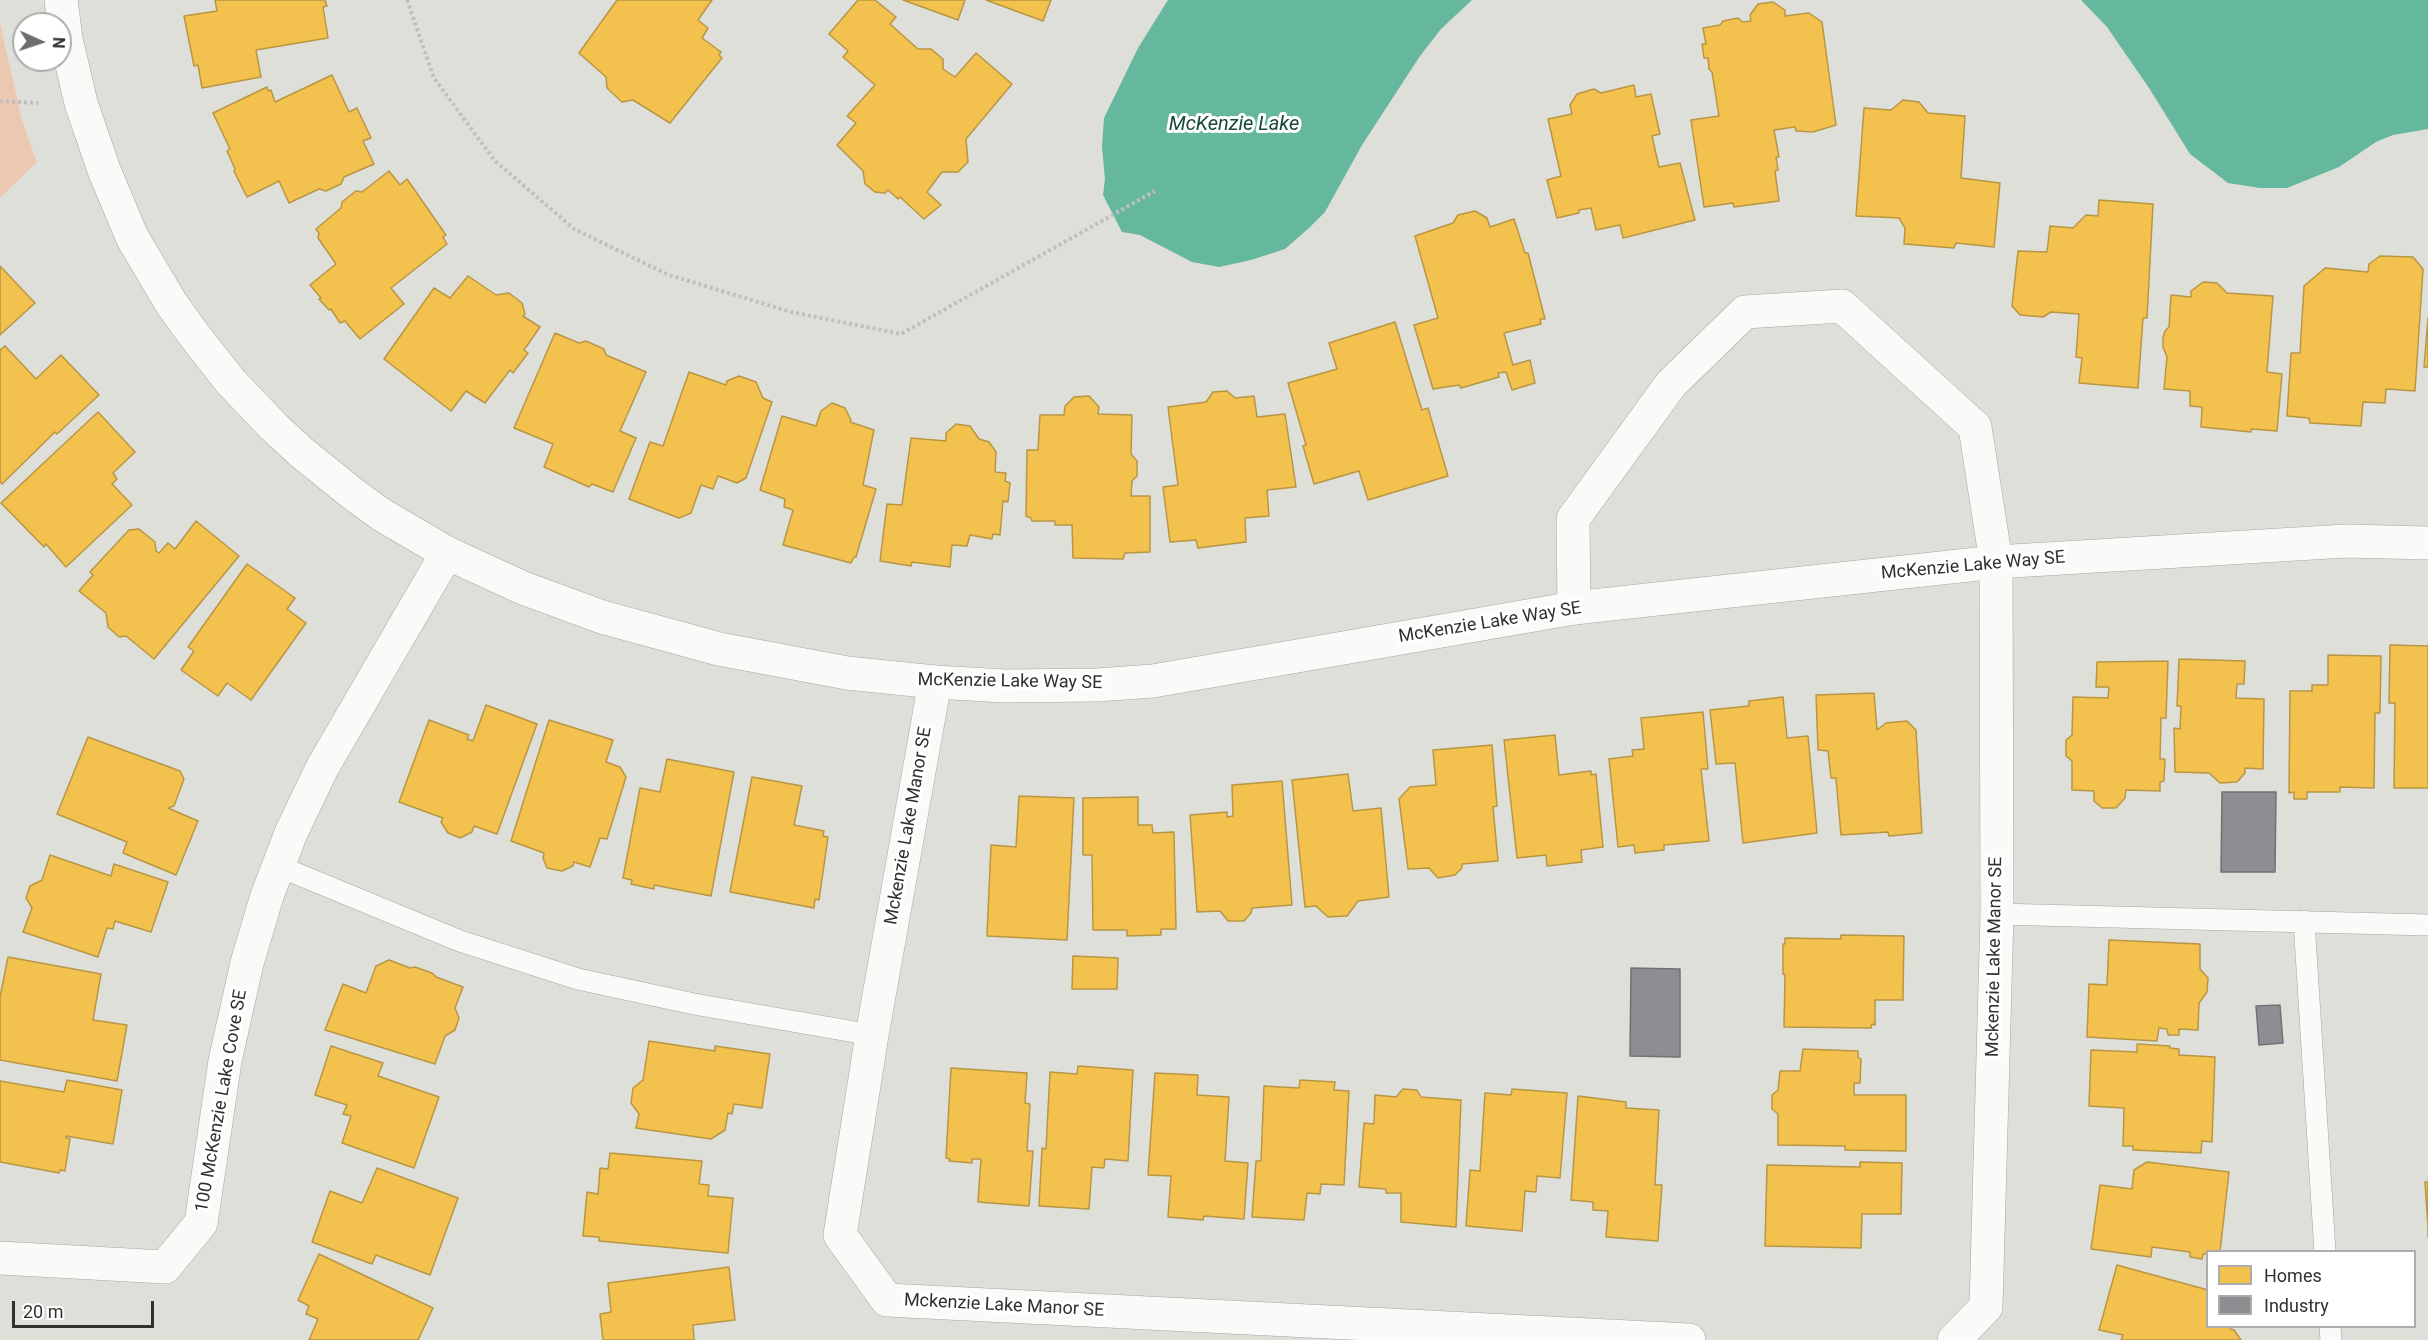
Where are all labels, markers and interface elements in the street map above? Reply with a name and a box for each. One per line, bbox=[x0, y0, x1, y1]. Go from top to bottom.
north arrow bbox=[12, 12, 72, 72]
text: N bbox=[49, 37, 68, 49]
water label: McKenzie Lake bbox=[1169, 113, 1299, 137]
street label: McKenzie Lake Way SE bbox=[1880, 547, 2066, 585]
street label: McKenzie Lake Way SE bbox=[1397, 598, 1583, 648]
street label: McKenzie Lake Way SE bbox=[917, 670, 1103, 694]
street label: Mckenzie Lake Manor SE bbox=[881, 725, 937, 927]
street label: Mckenzie Lake Manor SE bbox=[1982, 857, 2008, 1057]
street label: 100 McKenzie Lake Cove SE bbox=[192, 988, 252, 1214]
legend bbox=[2206, 1250, 2416, 1328]
text: Homes bbox=[2264, 1265, 2322, 1286]
scale bar bbox=[15, 1289, 158, 1327]
street label: Mckenzie Lake Manor SE bbox=[903, 1290, 1105, 1322]
text: Industry bbox=[2264, 1295, 2329, 1316]
text: 20 m bbox=[23, 1301, 63, 1322]

